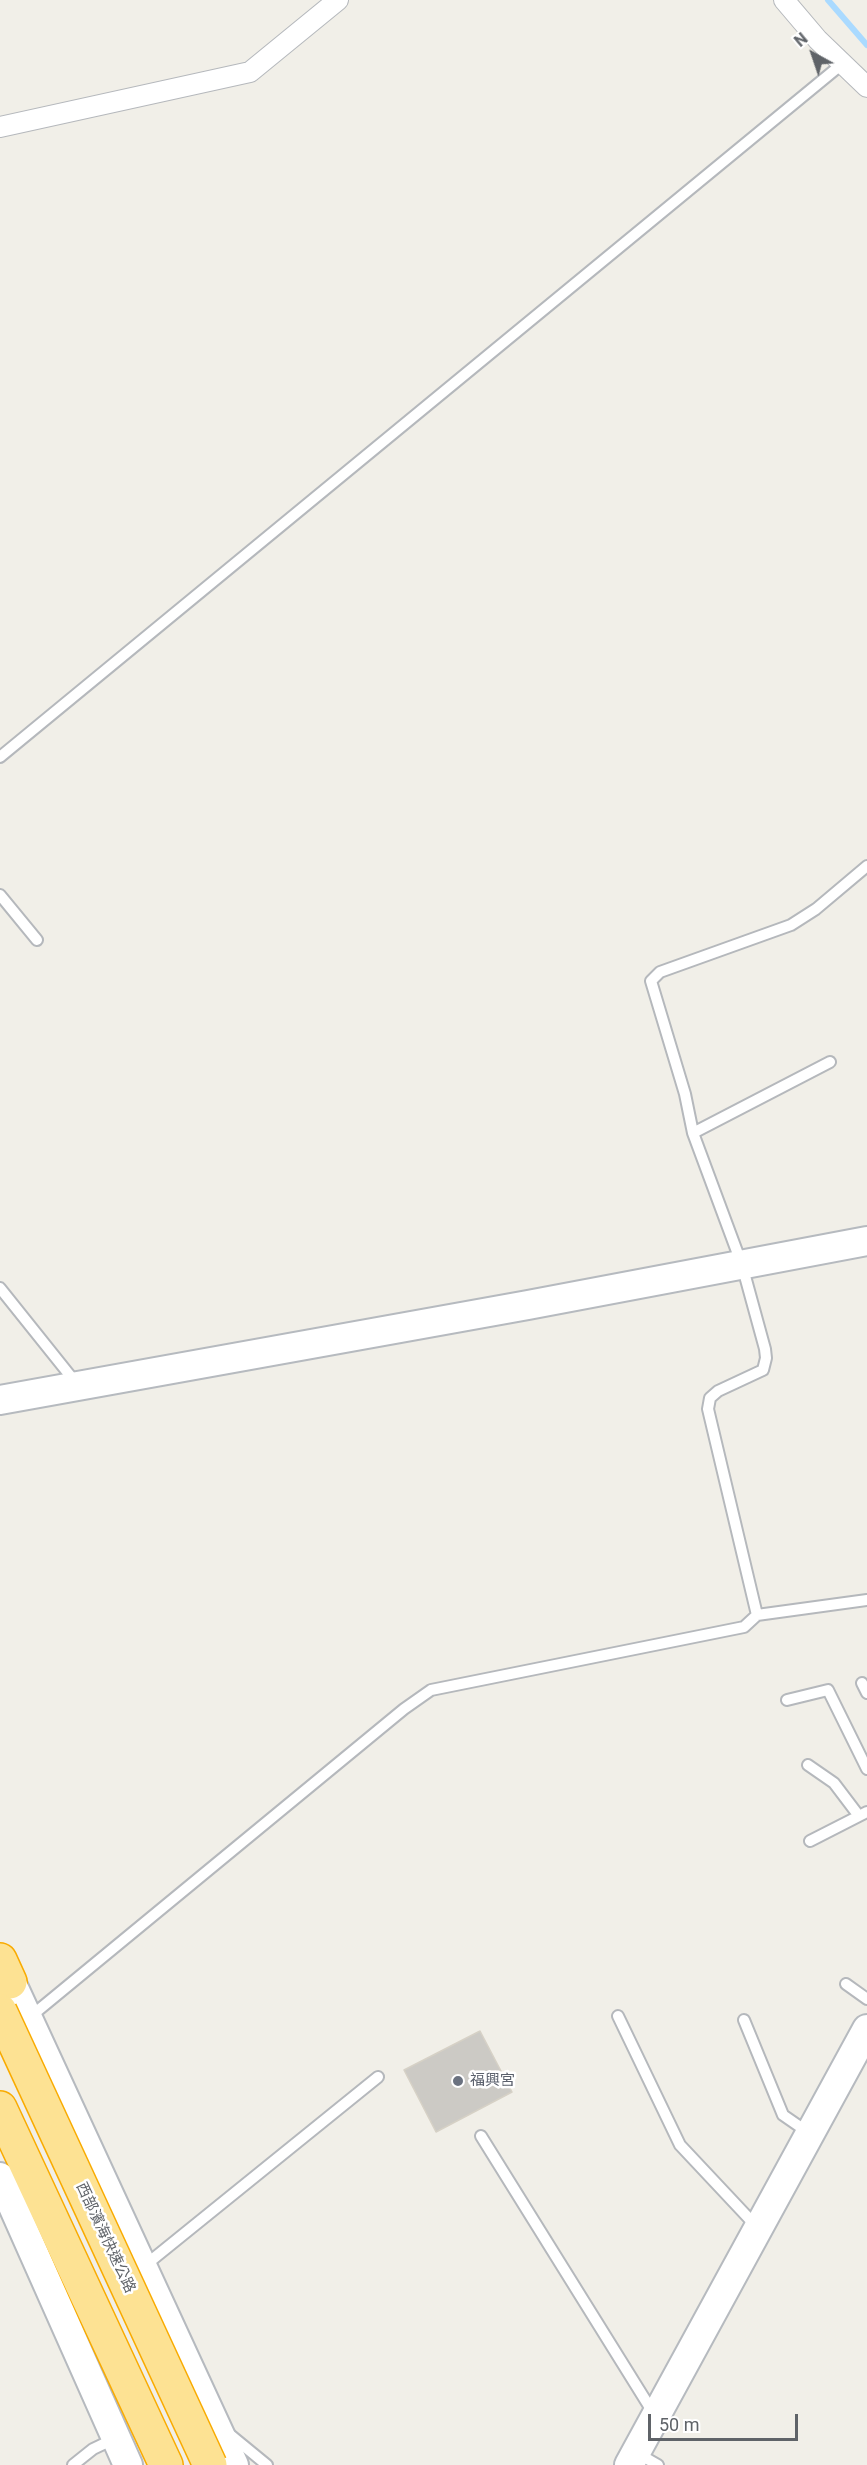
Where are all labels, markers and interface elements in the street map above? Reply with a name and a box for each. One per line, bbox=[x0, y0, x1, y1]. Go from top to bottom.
north arrow bbox=[783, 24, 843, 84]
text: N bbox=[791, 29, 812, 51]
place label: 福興宮 bbox=[470, 2072, 515, 2090]
marker: 福興宮 bbox=[451, 2074, 465, 2088]
street label: 西部濱海快速公路 bbox=[71, 2180, 139, 2296]
scale bar bbox=[651, 2402, 801, 2440]
text: 50 m bbox=[659, 2414, 699, 2435]

